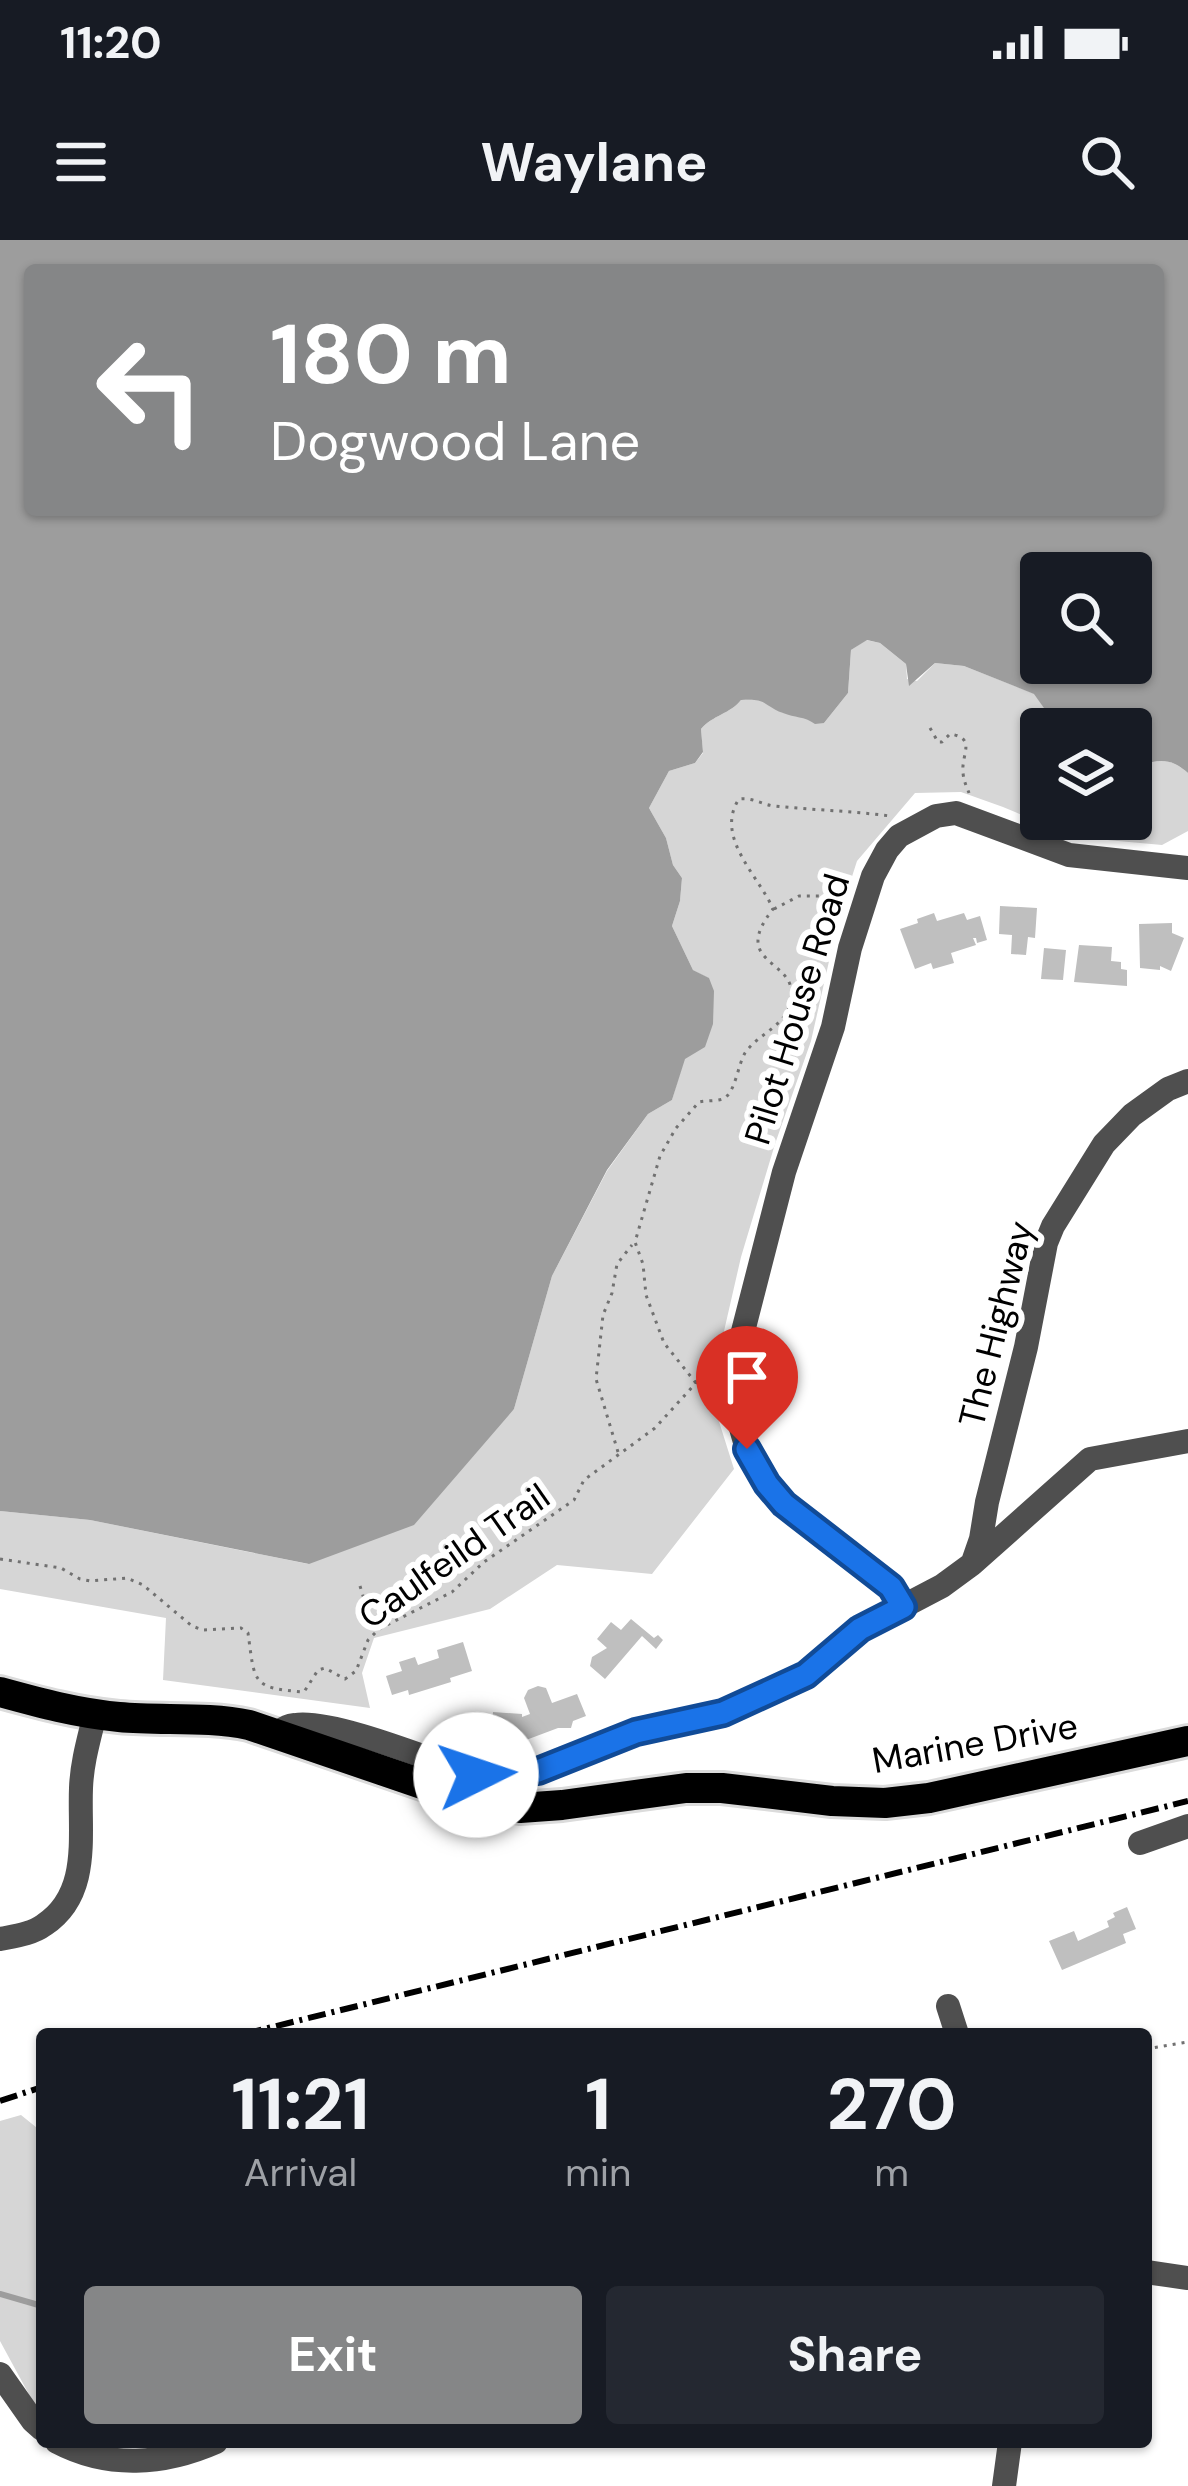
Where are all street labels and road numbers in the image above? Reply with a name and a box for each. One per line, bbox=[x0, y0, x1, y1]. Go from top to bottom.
street label: Pilot House Road bbox=[734, 868, 860, 1150]
street label: The Highway bbox=[948, 1216, 1044, 1432]
street label: Caulfeild Trail bbox=[349, 1473, 559, 1639]
street label: Marine Drive bbox=[869, 1702, 1081, 1784]

